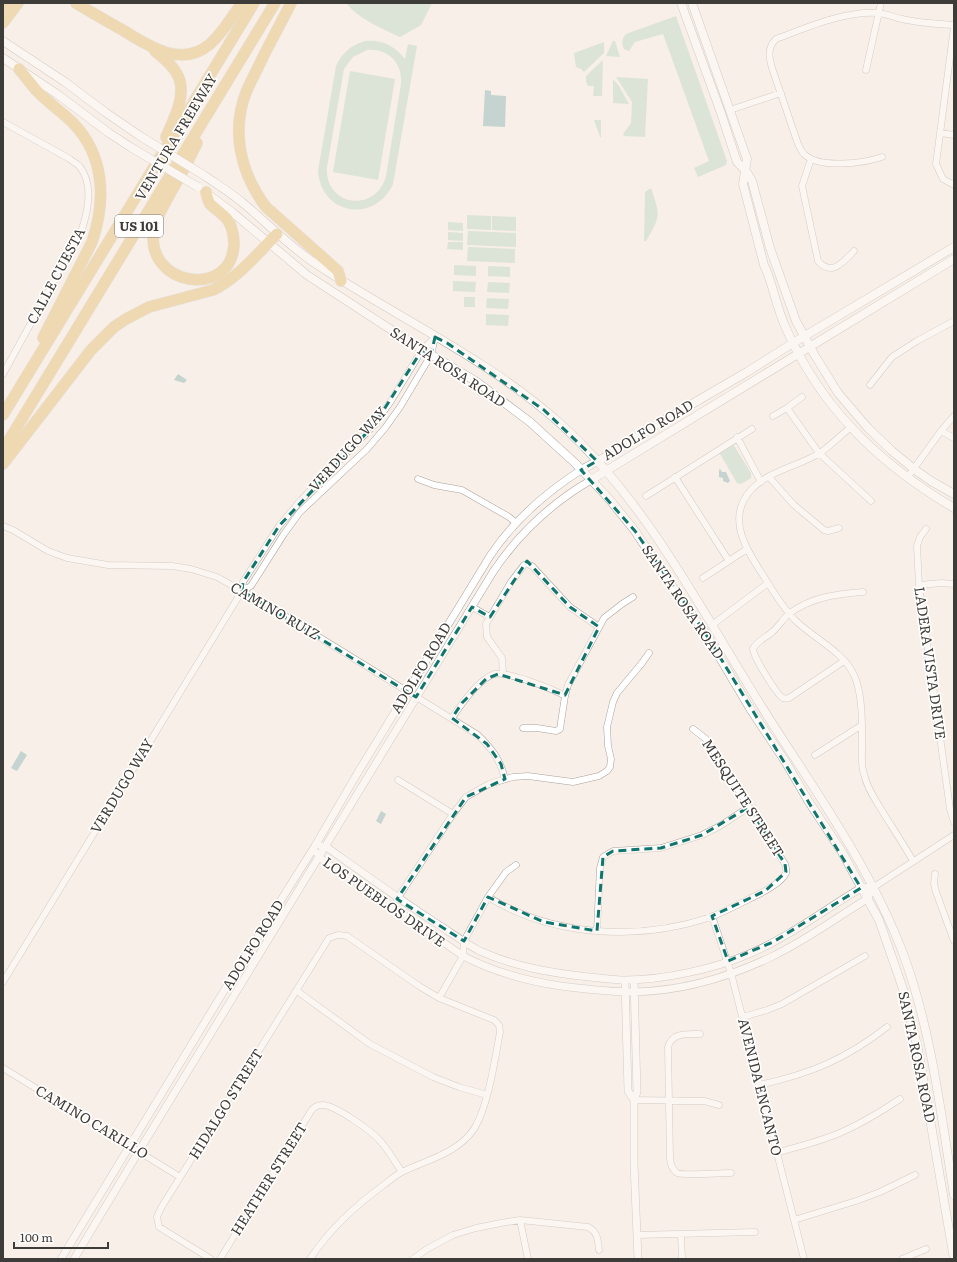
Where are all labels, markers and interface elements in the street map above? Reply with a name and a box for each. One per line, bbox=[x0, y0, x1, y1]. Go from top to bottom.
street label: VENTURA FREEWAY bbox=[129, 69, 221, 204]
road number: US 101 bbox=[115, 215, 163, 237]
street label: CALLE CUESTA bbox=[21, 223, 89, 327]
street label: SANTA ROSA ROAD bbox=[387, 321, 510, 411]
street label: ADOLFO ROAD bbox=[598, 394, 697, 464]
street label: VERDUGO WAY bbox=[304, 402, 391, 495]
street label: SANTA ROSA ROAD bbox=[638, 540, 730, 663]
street label: CAMINO RUIZ bbox=[227, 576, 324, 644]
street label: LADERA VISTA DRIVE bbox=[910, 585, 952, 741]
street label: ADOLFO ROAD bbox=[385, 618, 455, 717]
street label: VERDUGO WAY bbox=[85, 734, 158, 837]
street label: MESQUITE STREET bbox=[698, 734, 790, 861]
street label: LOS PUEBLOS DRIVE bbox=[320, 851, 450, 951]
street label: ADOLFO ROAD bbox=[216, 895, 288, 993]
street label: SANTA ROSA ROAD bbox=[894, 989, 942, 1125]
street label: AVENIDA ENCANTO bbox=[734, 1016, 788, 1158]
street label: HIDALGO STREET bbox=[183, 1044, 267, 1163]
street label: CAMINO CARILLO bbox=[32, 1079, 153, 1163]
street label: HEATHER STREET bbox=[225, 1118, 311, 1239]
scale bar bbox=[14, 1224, 108, 1250]
text: 100 m bbox=[20, 1228, 53, 1246]

